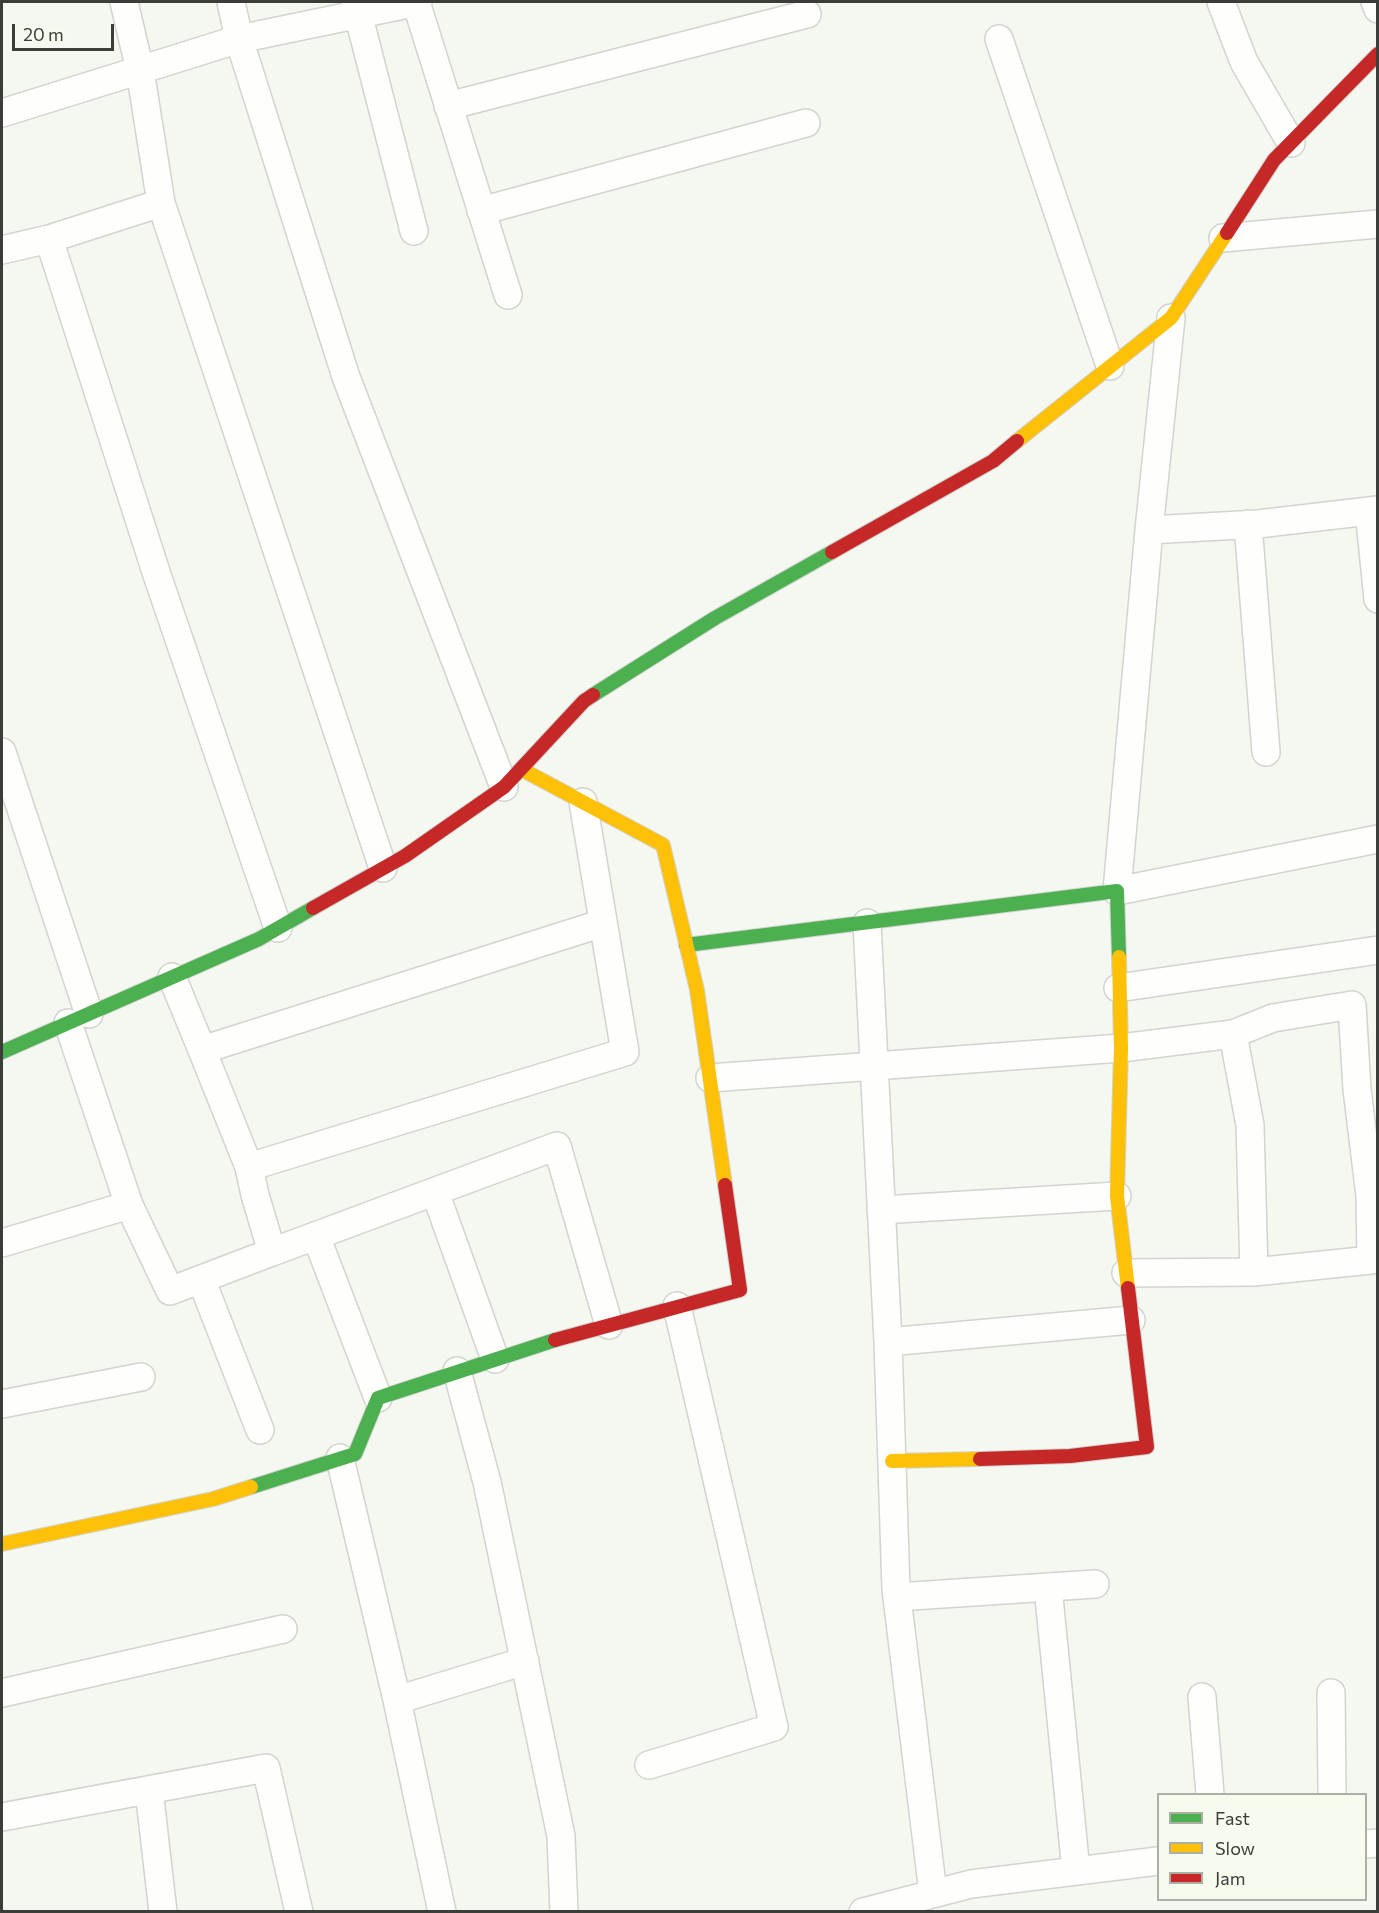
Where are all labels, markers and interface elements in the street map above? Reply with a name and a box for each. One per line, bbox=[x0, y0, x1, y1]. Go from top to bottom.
scale bar bbox=[15, 12, 117, 50]
text: 20 m bbox=[23, 23, 64, 45]
legend bbox=[1157, 1793, 1367, 1901]
text: Fast bbox=[1215, 1807, 1250, 1829]
text: Slow bbox=[1215, 1837, 1255, 1859]
text: Jam bbox=[1215, 1867, 1245, 1889]

